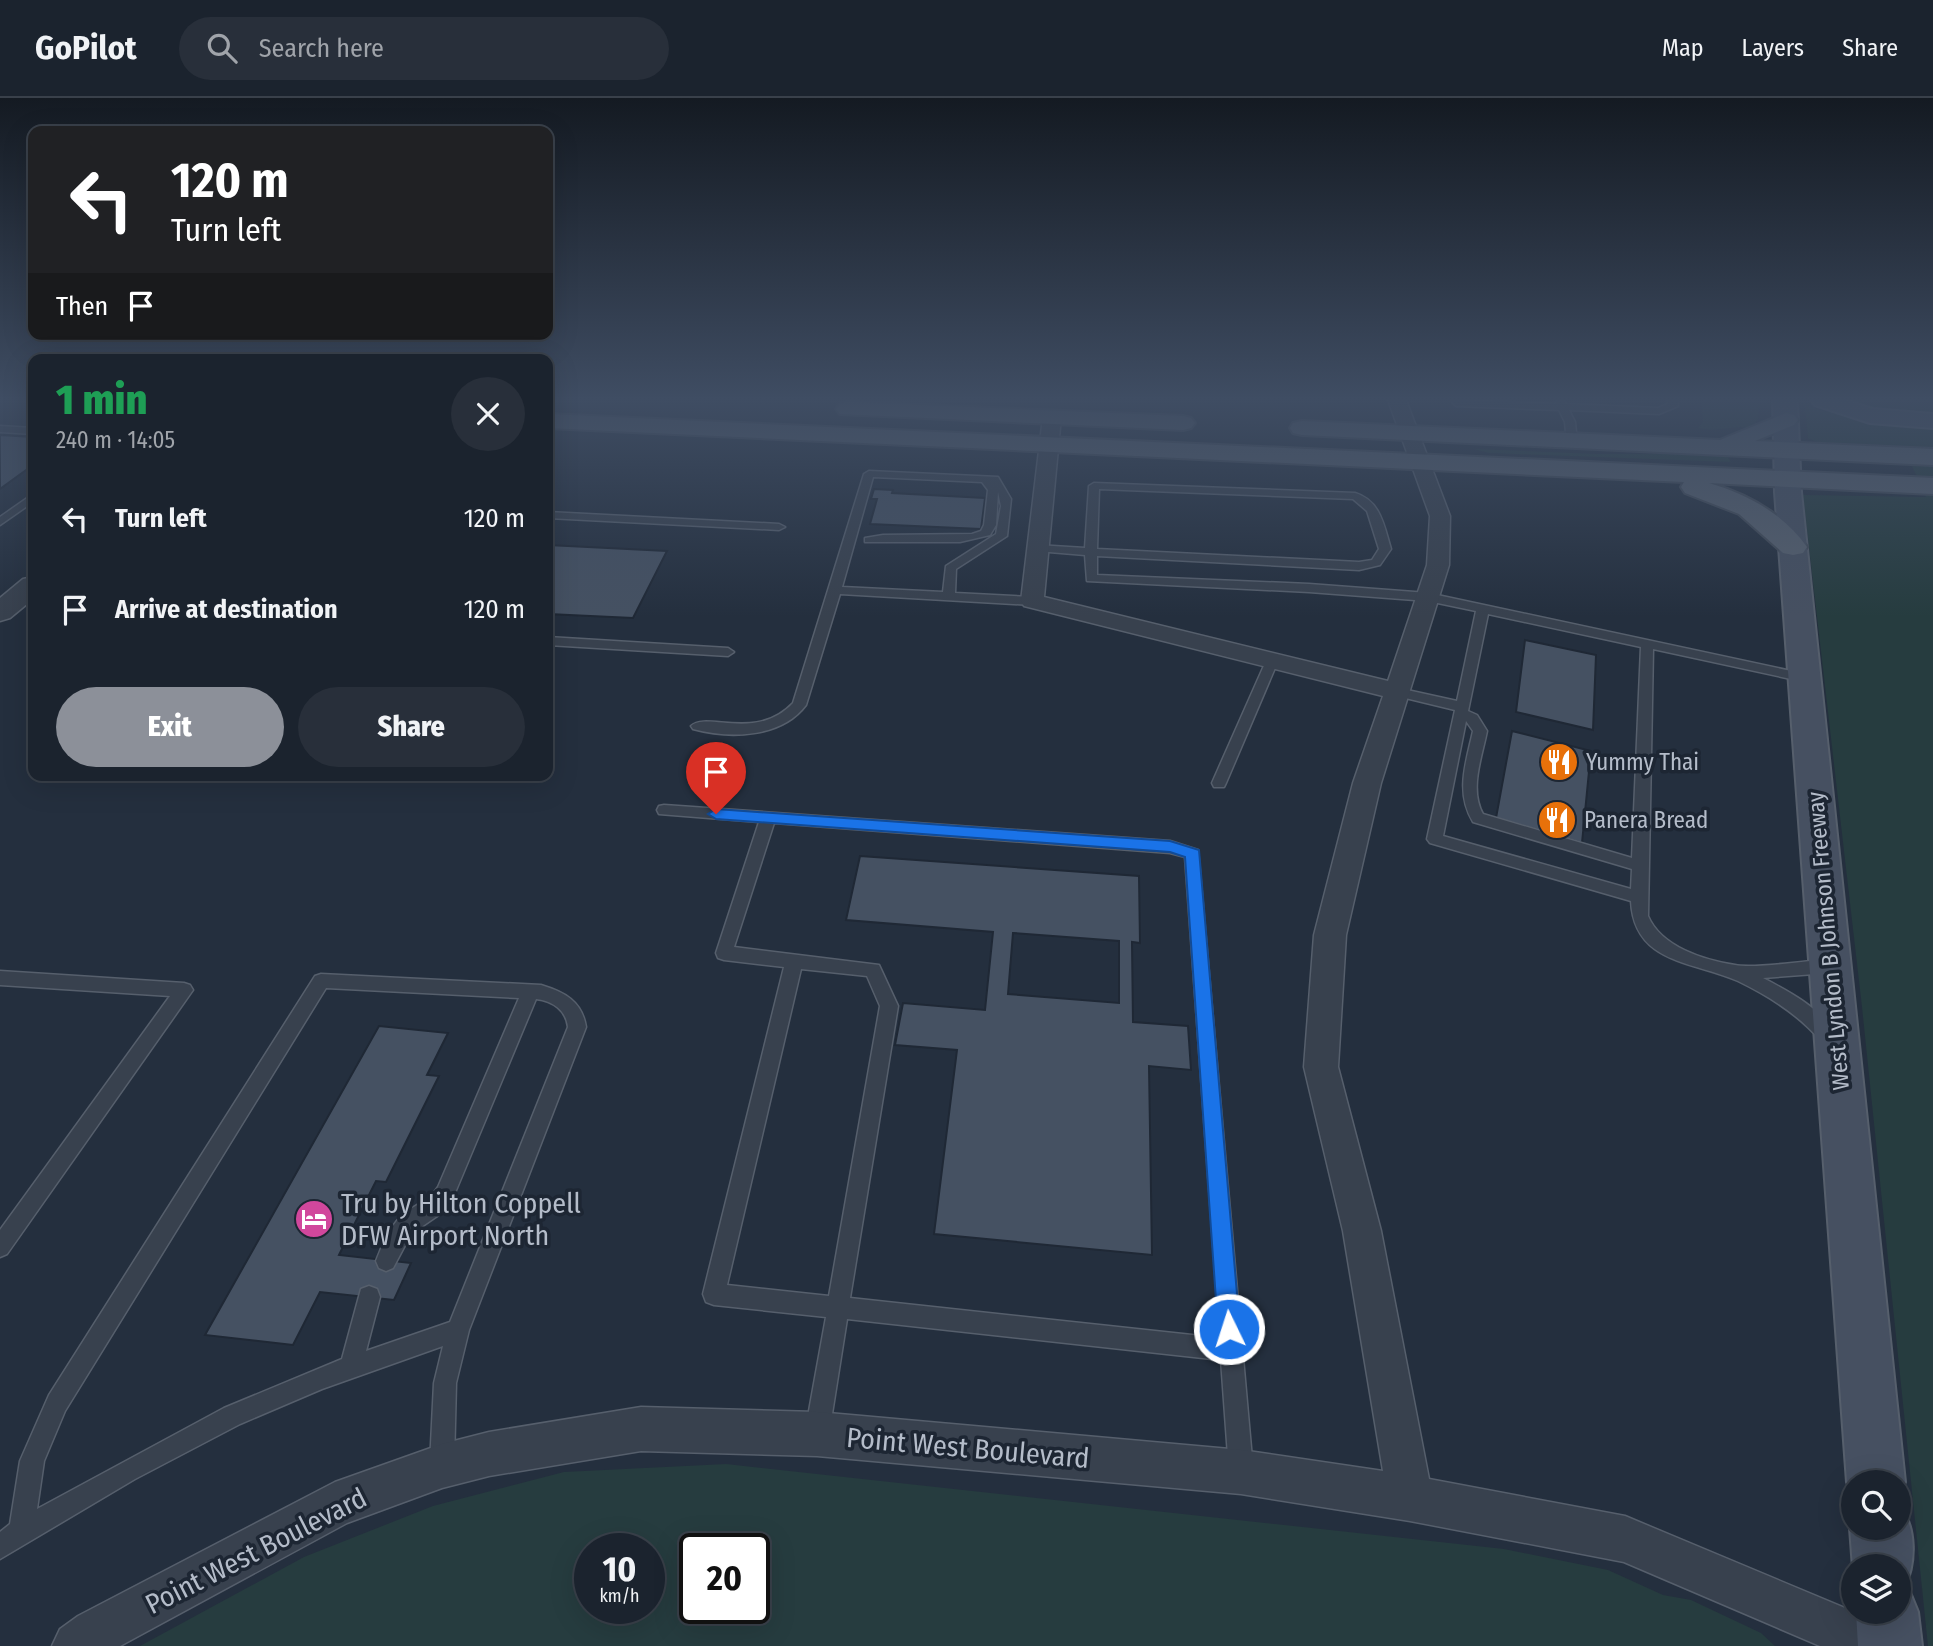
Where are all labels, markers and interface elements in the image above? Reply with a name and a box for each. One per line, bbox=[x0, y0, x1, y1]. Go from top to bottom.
search box bbox=[179, 17, 669, 80]
text: GoPilot bbox=[35, 28, 137, 68]
icon: search bbox=[203, 29, 241, 67]
text: Search here bbox=[259, 33, 384, 64]
text: Map bbox=[1662, 34, 1704, 62]
text: Layers bbox=[1742, 34, 1804, 62]
text: Share bbox=[1842, 34, 1898, 62]
text: 120 m bbox=[171, 151, 289, 210]
icon: left bbox=[56, 154, 147, 245]
text: Turn left bbox=[171, 211, 281, 249]
icon: arrive bbox=[122, 287, 160, 325]
text: Then bbox=[56, 291, 108, 322]
text: 1 min bbox=[56, 375, 147, 425]
button: close bbox=[451, 377, 525, 451]
text: 240 m · 14:05 bbox=[56, 426, 175, 454]
icon: left bbox=[56, 500, 94, 538]
text: Turn left bbox=[115, 503, 207, 534]
text: 120 m bbox=[464, 503, 525, 534]
icon: arrive bbox=[56, 591, 94, 629]
text: Arrive at destination bbox=[115, 594, 338, 625]
text: 120 m bbox=[464, 594, 525, 625]
button: Exit bbox=[56, 687, 284, 767]
button: Share bbox=[298, 687, 525, 767]
restaurant icon: Yummy Thai bbox=[1538, 741, 1580, 783]
pin bbox=[686, 742, 746, 814]
place label: Yummy Thai bbox=[1586, 748, 1699, 776]
icon: arrive bbox=[697, 753, 735, 791]
street label: West Lyndon B Johnson Freeway bbox=[1801, 790, 1855, 1091]
restaurant icon: Panera Bread bbox=[1536, 799, 1578, 841]
place label: Panera Bread bbox=[1584, 806, 1708, 834]
place label: Tru by Hilton Coppell DFW Airport North bbox=[341, 1187, 581, 1252]
hotel icon: Tru by Hilton Coppell DFW Airport North bbox=[293, 1198, 335, 1240]
position arrow bbox=[1192, 1292, 1266, 1366]
street label: Point West Boulevard bbox=[845, 1421, 1091, 1475]
map controls bbox=[1841, 1470, 1911, 1624]
button: search bbox=[1841, 1470, 1911, 1540]
street label: Point West Boulevard bbox=[140, 1481, 372, 1621]
speed limit sign: 20 bbox=[679, 1533, 770, 1624]
text: 10 bbox=[603, 1548, 636, 1590]
button: layers bbox=[1841, 1554, 1911, 1624]
text: km/h bbox=[599, 1585, 640, 1607]

